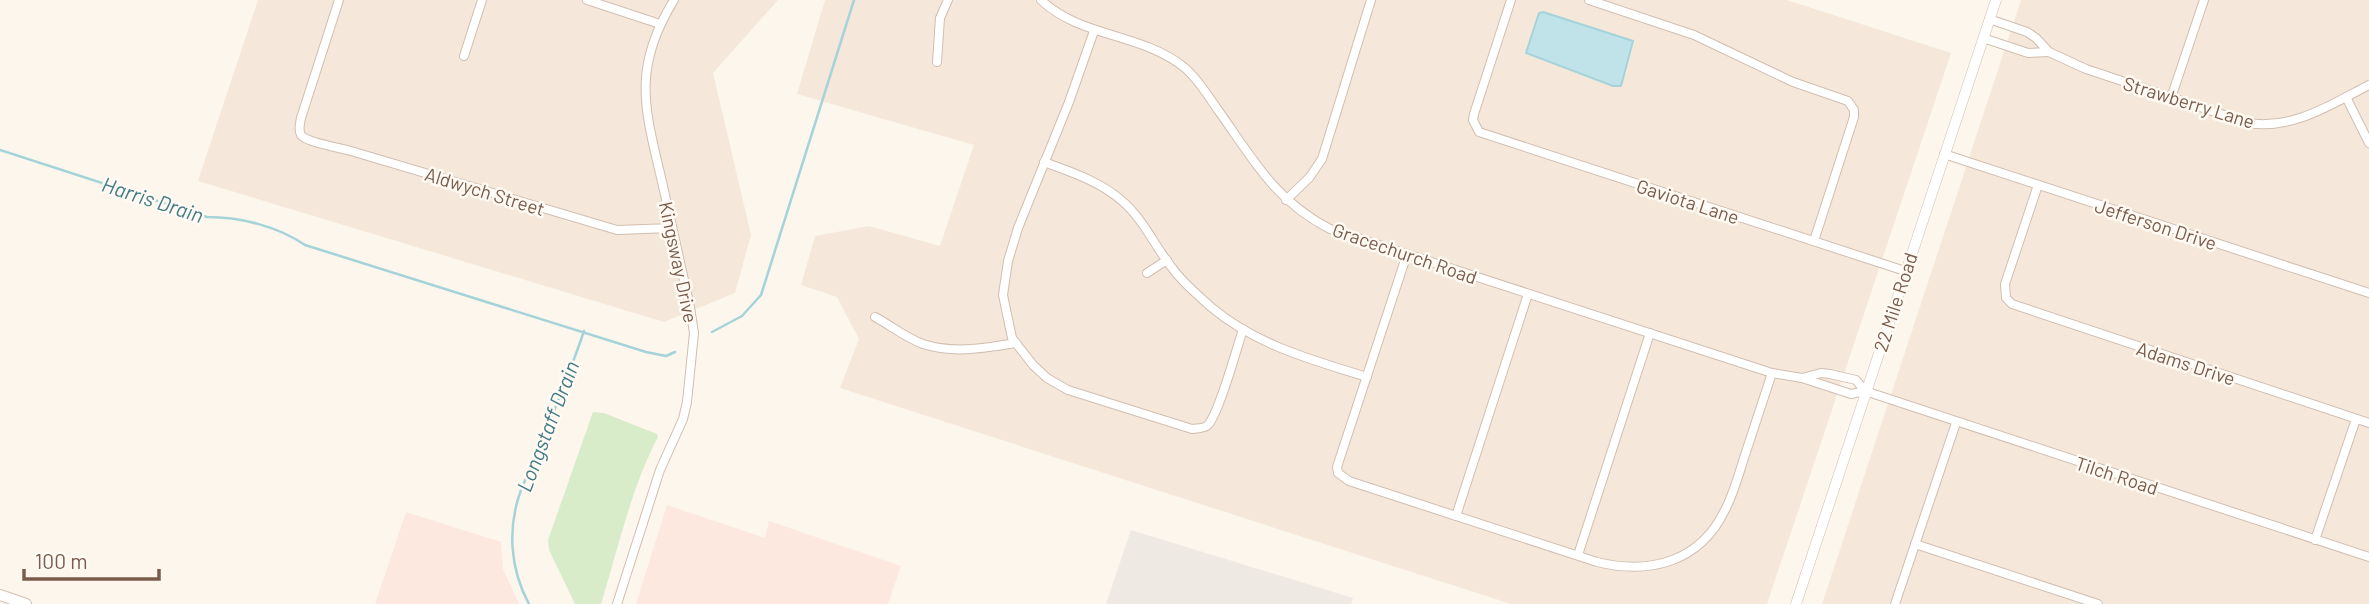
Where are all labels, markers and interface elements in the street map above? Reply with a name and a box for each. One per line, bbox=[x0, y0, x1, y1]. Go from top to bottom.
street label: Strawberry Lane bbox=[2121, 71, 2257, 133]
street label: Aldwych Street bbox=[422, 162, 548, 220]
water label: Harris Drain bbox=[99, 171, 207, 227]
street label: Gaviota Lane bbox=[1634, 174, 1742, 228]
street label: Jefferson Drive bbox=[2092, 194, 2220, 254]
street label: Kingsway Drive bbox=[655, 199, 703, 325]
street label: Gracechurch Road bbox=[1330, 218, 1480, 288]
street label: 22 Mile Road bbox=[1868, 250, 1922, 354]
street label: Adams Drive bbox=[2134, 336, 2238, 390]
water label: Longstaff Drain bbox=[511, 357, 583, 495]
street label: Tilch Road bbox=[2073, 451, 2161, 499]
scale bar bbox=[24, 538, 159, 582]
text: 100 m bbox=[35, 548, 88, 573]

